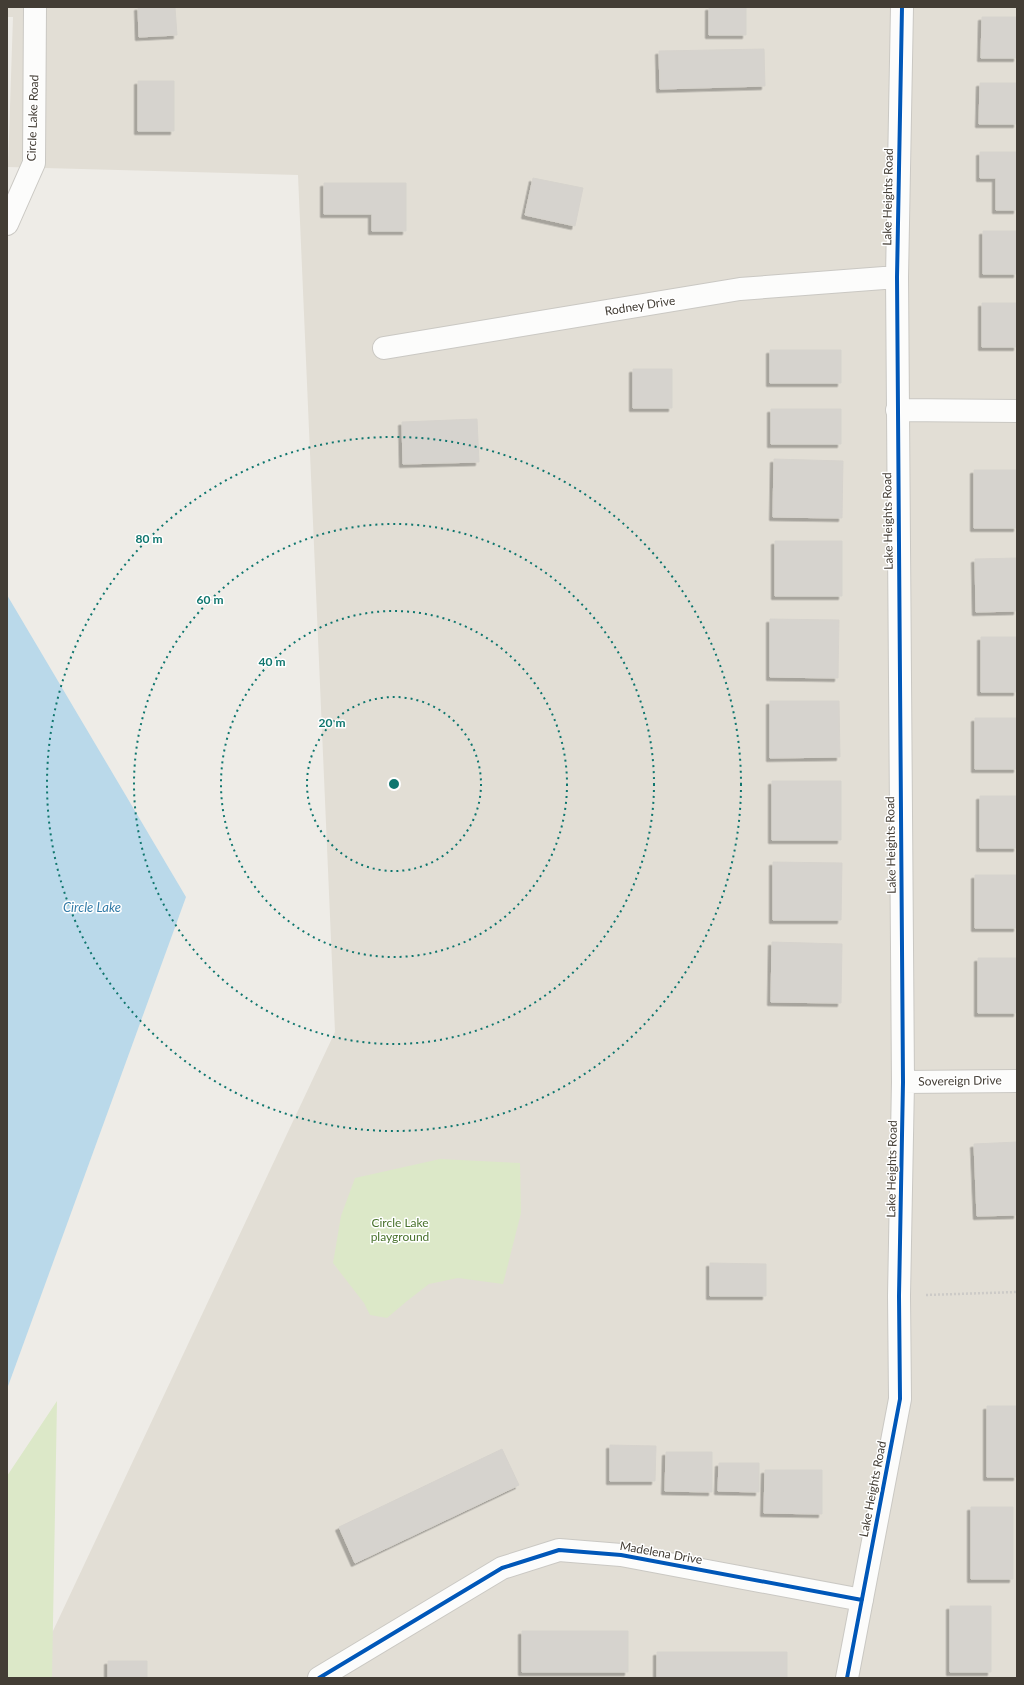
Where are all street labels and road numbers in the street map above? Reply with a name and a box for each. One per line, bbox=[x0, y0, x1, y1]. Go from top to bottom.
street label: Circle Lake Road bbox=[23, 74, 42, 162]
street label: Lake Heights Road bbox=[879, 148, 896, 246]
street label: Rodney Drive bbox=[604, 293, 676, 318]
street label: Lake Heights Road bbox=[879, 472, 896, 570]
street label: Lake Heights Road bbox=[882, 796, 899, 894]
street label: Sovereign Drive bbox=[918, 1072, 1002, 1089]
street label: Lake Heights Road bbox=[883, 1120, 900, 1218]
street label: Lake Heights Road bbox=[856, 1440, 889, 1538]
street label: Madelena Drive bbox=[619, 1538, 704, 1567]

